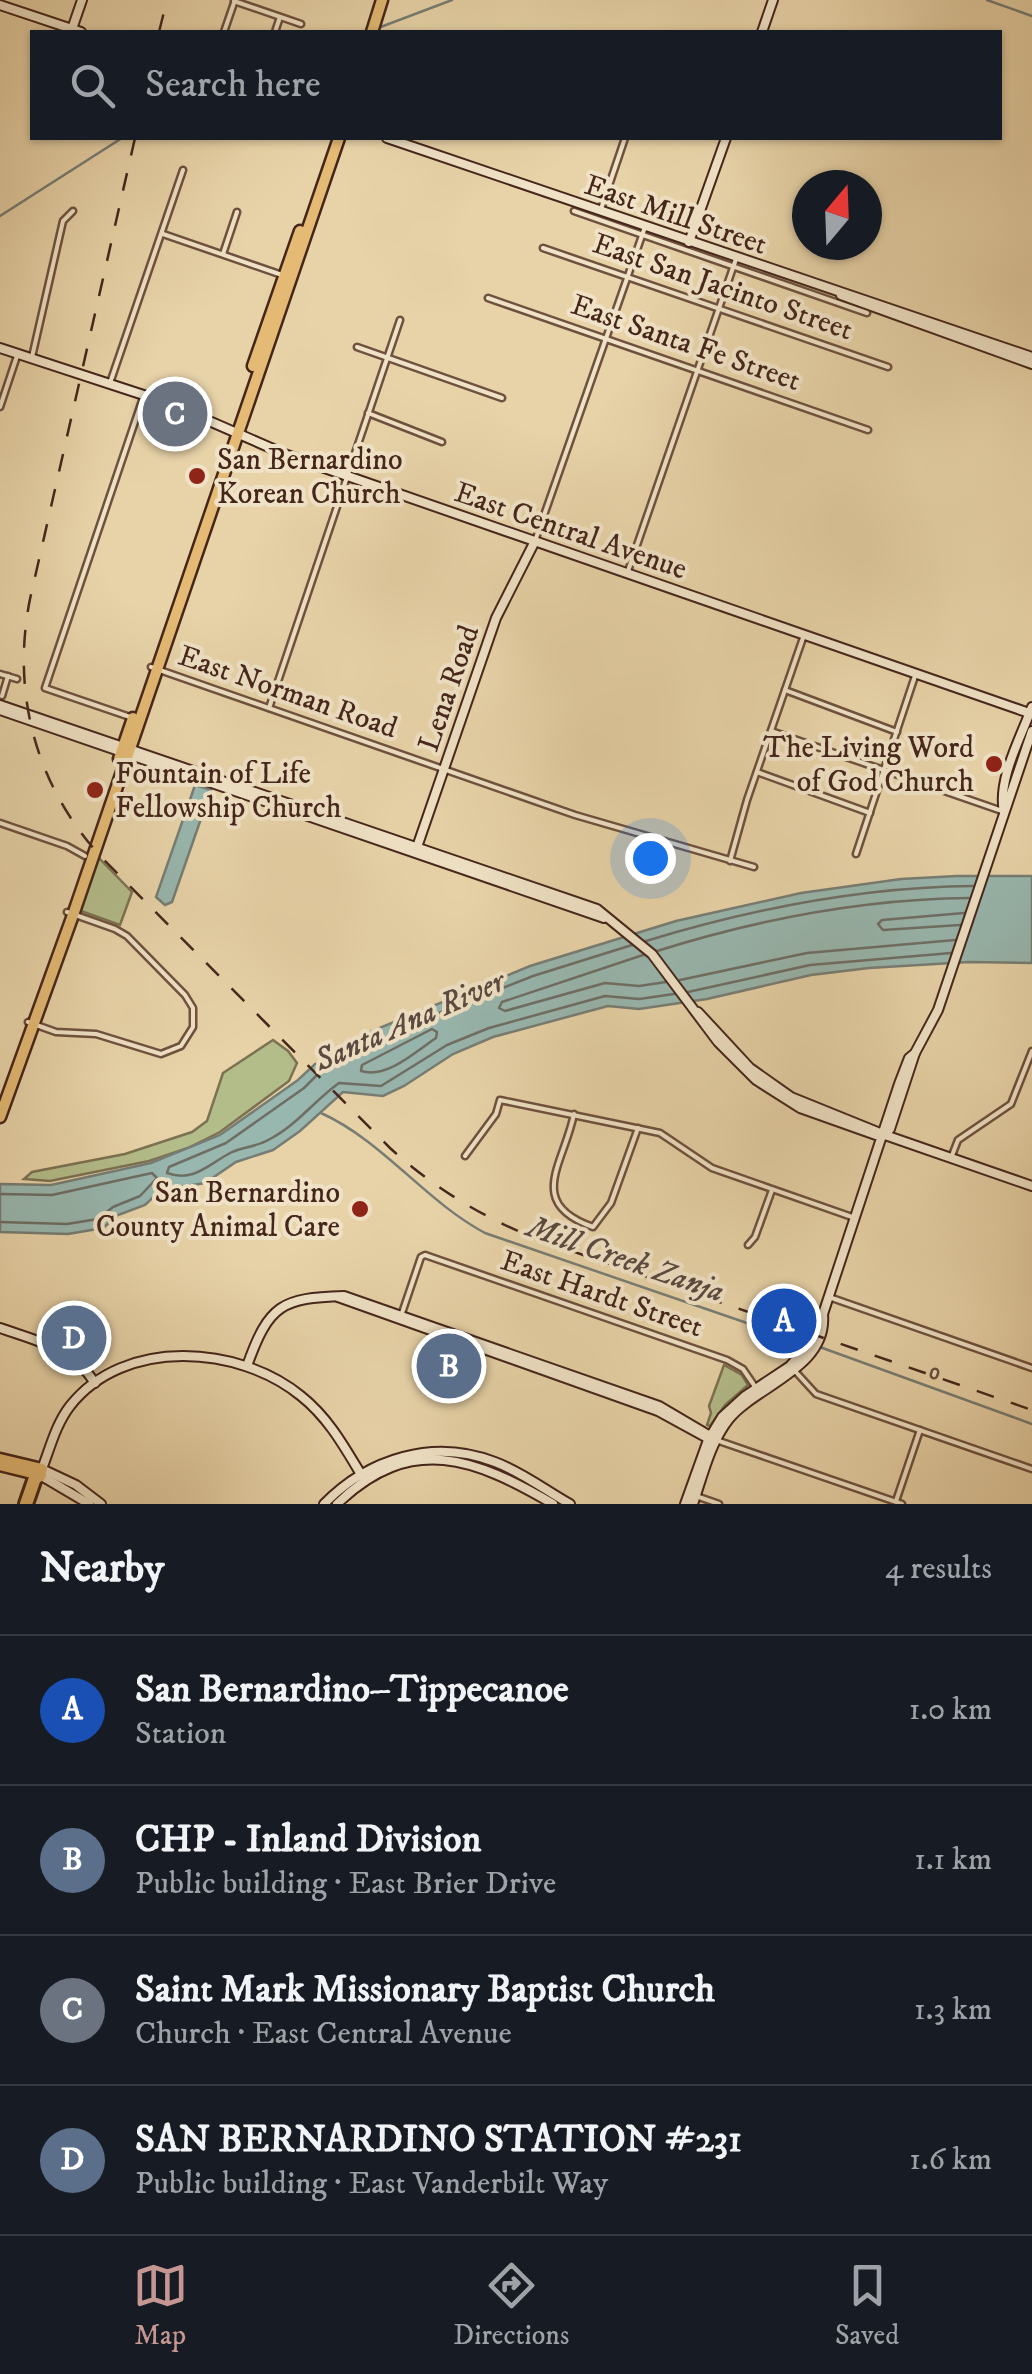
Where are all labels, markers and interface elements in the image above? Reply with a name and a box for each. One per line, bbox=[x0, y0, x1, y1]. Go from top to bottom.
search box bbox=[30, 30, 1002, 140]
icon: search bbox=[65, 58, 120, 113]
text: Search here bbox=[145, 61, 321, 109]
street label: East Mill Street bbox=[579, 167, 772, 264]
north arrow bbox=[792, 170, 882, 260]
street label: East San Jacinto Street bbox=[588, 226, 857, 349]
street label: East Santa Fe Street bbox=[566, 287, 805, 400]
pin: C bbox=[142, 376, 208, 452]
place label: San Bernardino Korean Church bbox=[217, 442, 403, 513]
marker: San Bernardino Korean Church bbox=[186, 465, 208, 487]
street label: East Central Avenue bbox=[449, 474, 692, 589]
street label: Lena Road bbox=[411, 620, 488, 756]
street label: East Norman Road bbox=[173, 638, 402, 747]
place label: The Living Word of God Church bbox=[763, 730, 974, 801]
marker: The Living Word of God Church bbox=[983, 753, 1005, 775]
place label: Fountain of Life Fellowship Church bbox=[115, 756, 342, 827]
marker: Fountain of Life Fellowship Church bbox=[84, 779, 106, 801]
your location bbox=[625, 833, 676, 884]
water label: Santa Ana River bbox=[308, 961, 514, 1082]
place label: San Bernardino County Animal Care bbox=[96, 1175, 340, 1246]
marker: San Bernardino County Animal Care bbox=[349, 1198, 371, 1220]
water label: Mill Creek Zanja bbox=[520, 1207, 729, 1312]
street label: East Hardt Street bbox=[496, 1243, 707, 1346]
pin: A bbox=[752, 1284, 816, 1358]
pin: D bbox=[42, 1300, 106, 1376]
pin: B bbox=[416, 1328, 482, 1404]
text: Nearby bbox=[40, 1543, 164, 1595]
text: 4 results bbox=[885, 1549, 992, 1589]
text: San Bernardino–Tippecanoe bbox=[135, 1666, 569, 1714]
text: A bbox=[62, 1690, 83, 1730]
text: 1.0 km bbox=[909, 1690, 992, 1730]
text: Station bbox=[135, 1714, 226, 1754]
text: CHP - Inland Division bbox=[135, 1816, 481, 1864]
text: B bbox=[62, 1840, 83, 1880]
text: 1.1 km bbox=[914, 1840, 992, 1880]
text: Public building · East Brier Drive bbox=[135, 1864, 556, 1904]
text: Saint Mark Missionary Baptist Church bbox=[135, 1966, 715, 2014]
text: C bbox=[62, 1990, 83, 2030]
text: 1.3 km bbox=[914, 1990, 992, 2030]
text: Church · East Central Avenue bbox=[135, 2014, 512, 2054]
text: SAN BERNARDINO STATION #231 bbox=[135, 2116, 742, 2164]
text: D bbox=[61, 2140, 84, 2180]
text: 1.6 km bbox=[909, 2140, 992, 2180]
text: Public building · East Vanderbilt Way bbox=[135, 2164, 608, 2204]
tab: Map bbox=[133, 2258, 188, 2353]
tab: Directions bbox=[453, 2258, 569, 2353]
tab: Saved bbox=[835, 2258, 899, 2353]

